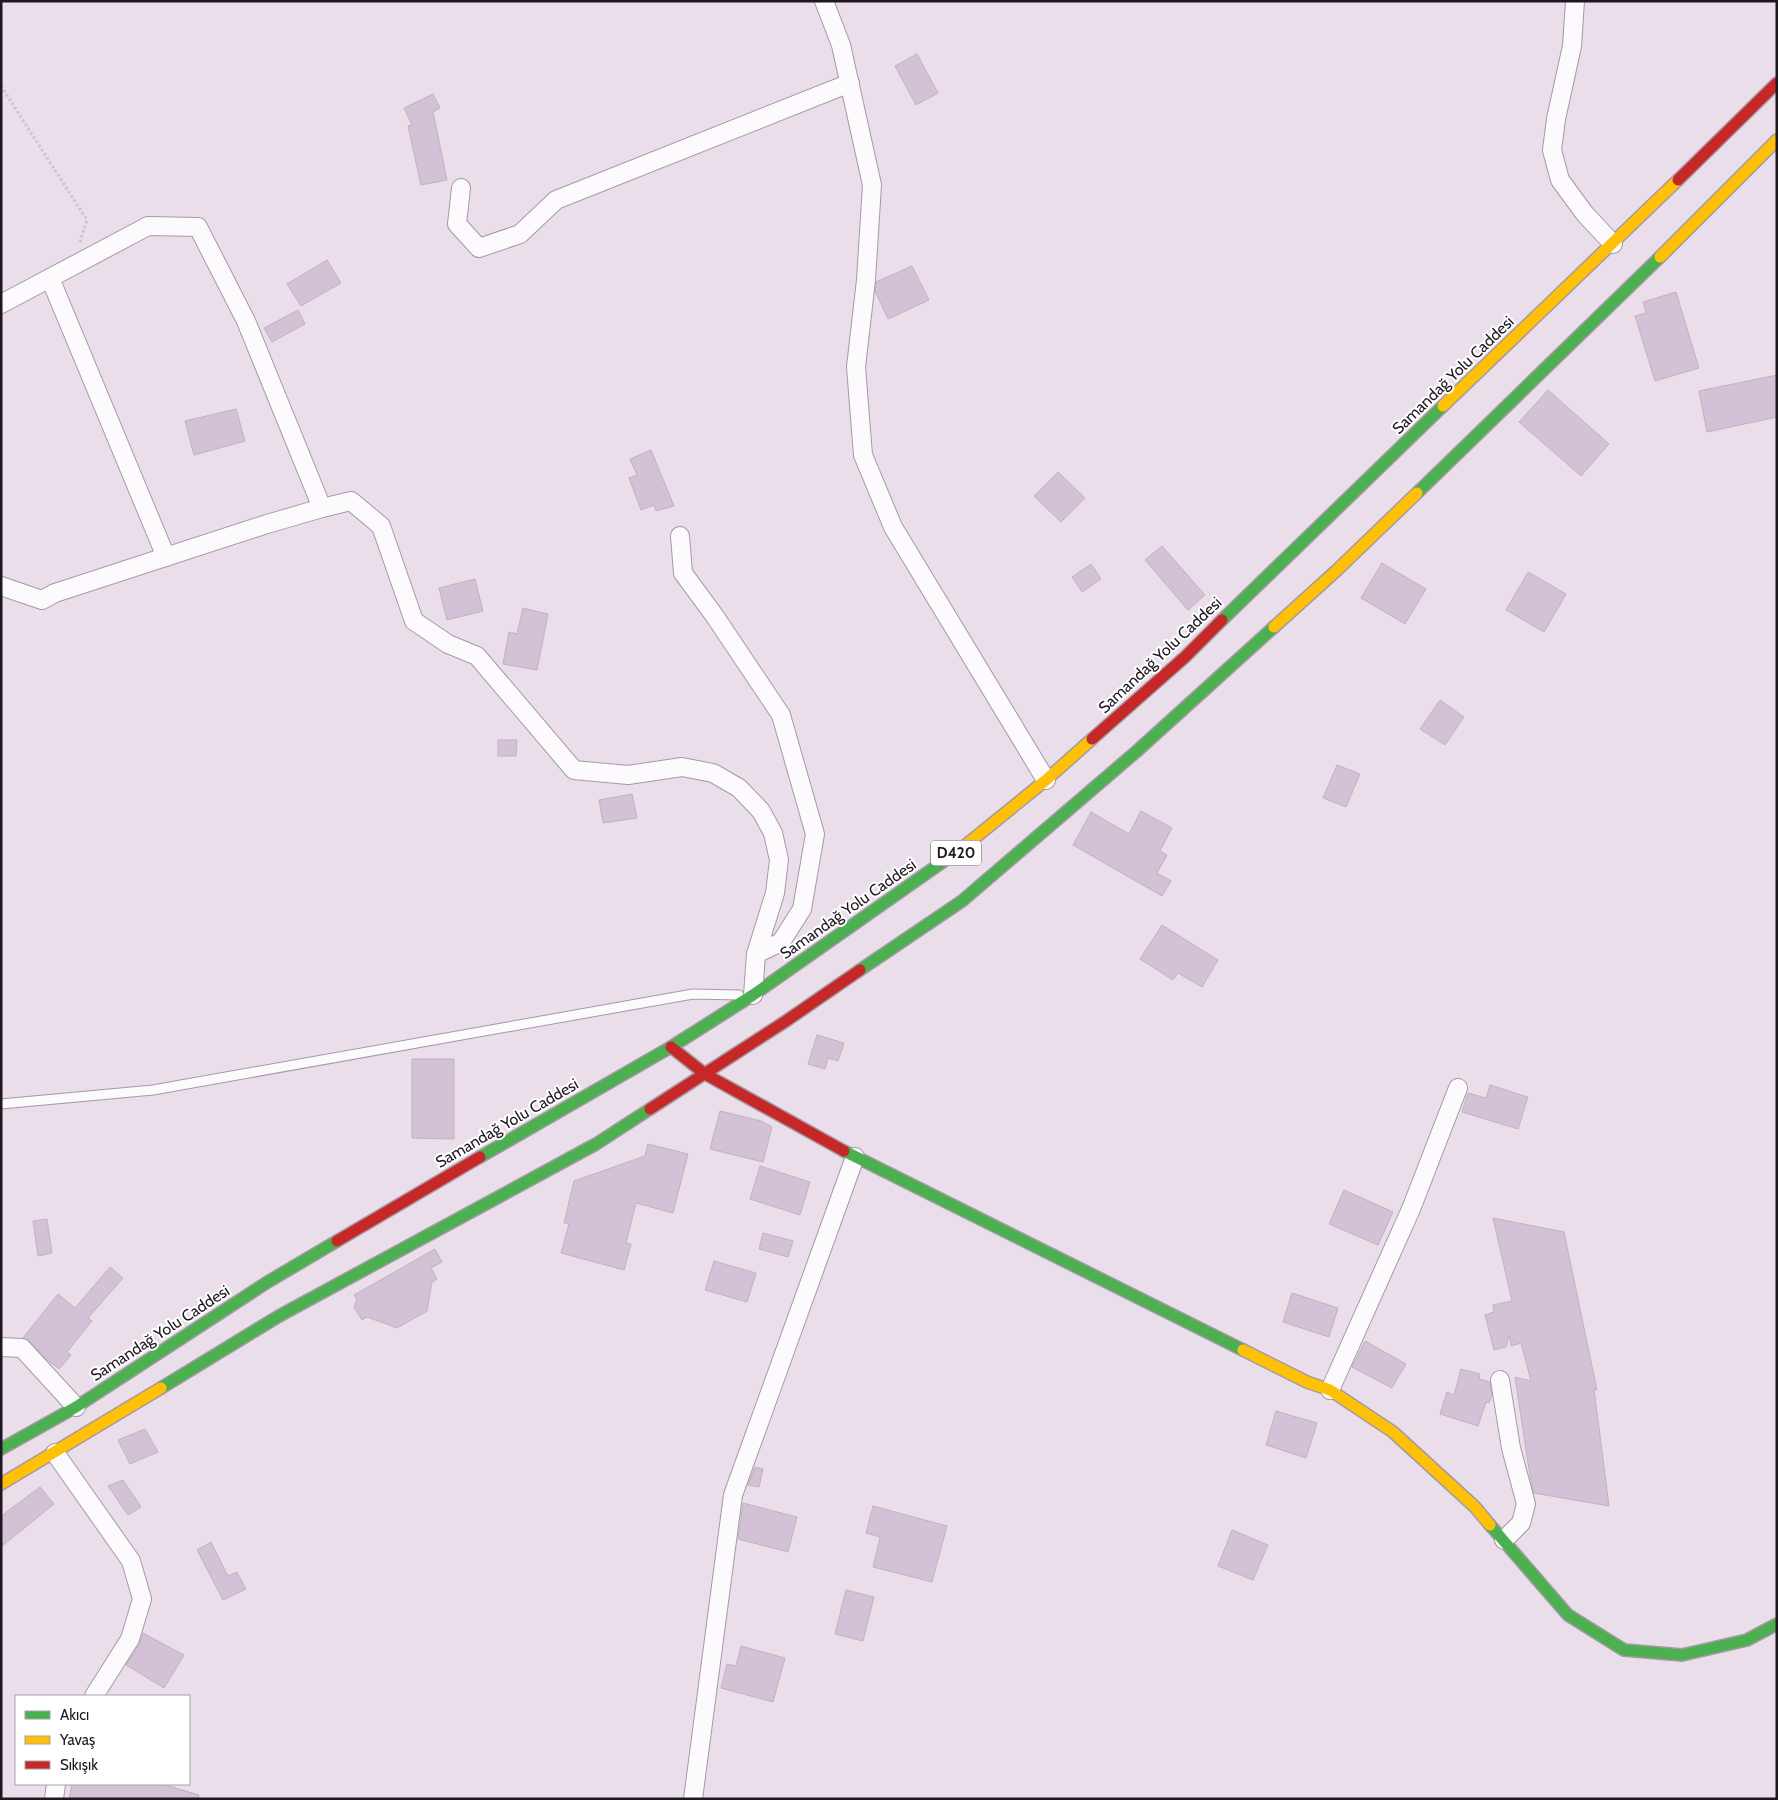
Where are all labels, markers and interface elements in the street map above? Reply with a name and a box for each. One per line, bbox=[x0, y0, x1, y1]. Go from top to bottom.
street label: Samandağ Yolu Caddesi bbox=[1388, 312, 1518, 438]
street label: Samandağ Yolu Caddesi bbox=[1094, 593, 1226, 717]
road number: D420 bbox=[931, 840, 981, 866]
street label: Samandağ Yolu Caddesi bbox=[776, 855, 920, 963]
street label: Samandağ Yolu Caddesi bbox=[432, 1074, 582, 1172]
street label: Samandağ Yolu Caddesi bbox=[87, 1281, 233, 1385]
legend bbox=[15, 1695, 190, 1785]
text: Akıcı bbox=[60, 1706, 89, 1724]
text: Yavaş bbox=[59, 1731, 95, 1749]
text: Sıkışık bbox=[60, 1756, 98, 1774]

